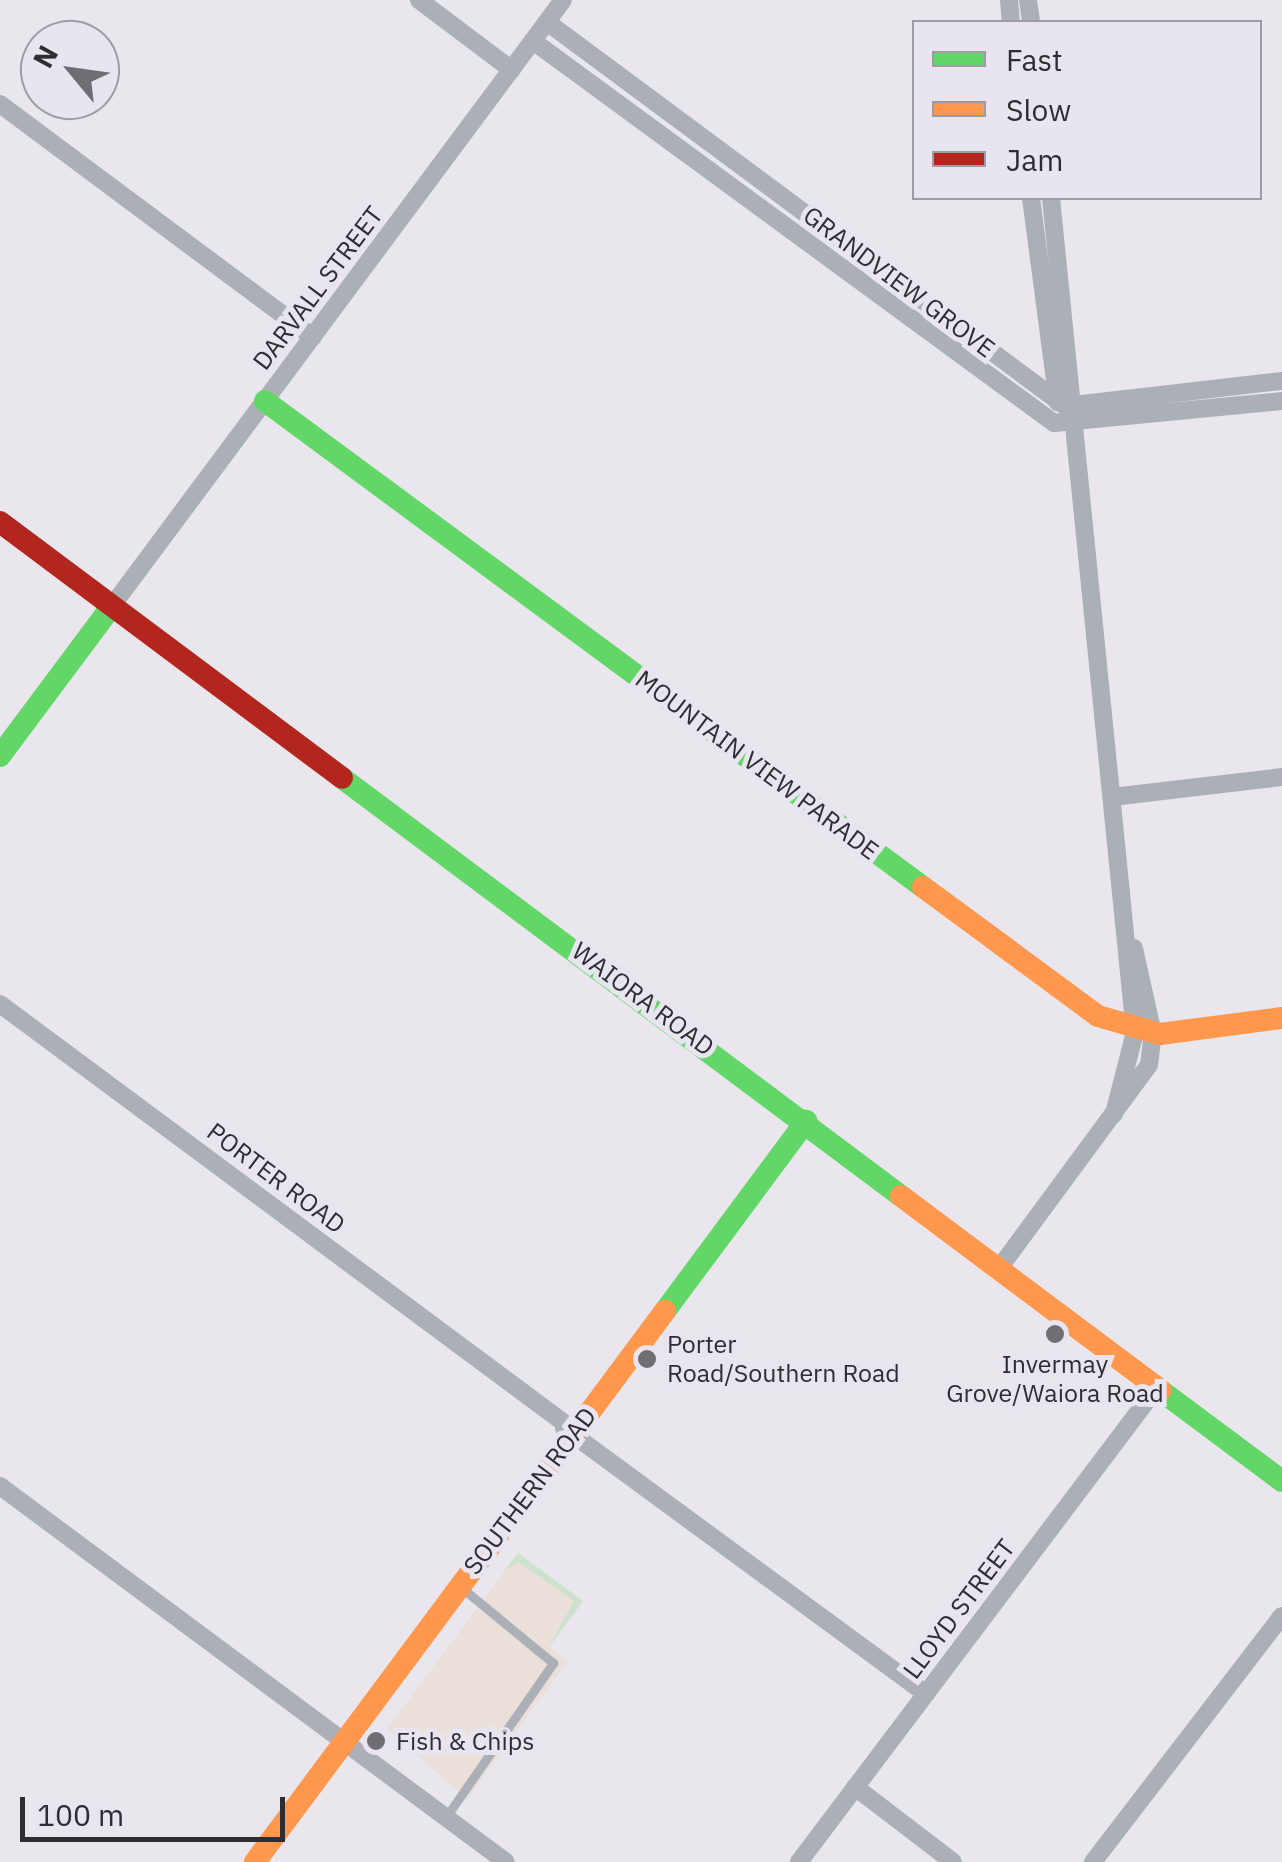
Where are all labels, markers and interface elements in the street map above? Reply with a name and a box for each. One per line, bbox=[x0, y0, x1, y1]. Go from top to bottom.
north arrow bbox=[20, 20, 120, 120]
legend bbox=[912, 20, 1262, 200]
text: N bbox=[24, 38, 66, 74]
text: Fast bbox=[1006, 40, 1063, 79]
text: Slow bbox=[1006, 90, 1071, 129]
text: Jam bbox=[1006, 140, 1064, 179]
street label: DARVALL STREET bbox=[247, 200, 389, 376]
street label: GRANDVIEW GROVE bbox=[797, 200, 1001, 364]
street label: MOUNTAIN VIEW PARADE bbox=[630, 664, 884, 866]
street label: WAIORA ROAD bbox=[566, 936, 720, 1062]
street label: PORTER ROAD bbox=[201, 1116, 351, 1240]
marker: Invermay Grove/Waiora Road bbox=[1044, 1323, 1066, 1345]
place label: Porter Road/Southern Road bbox=[667, 1330, 900, 1389]
marker: Porter Road/Southern Road bbox=[636, 1348, 658, 1370]
place label: Invermay Grove/Waiora Road bbox=[946, 1350, 1164, 1409]
street label: SOUTHERN ROAD bbox=[457, 1402, 603, 1580]
street label: LLOYD STREET bbox=[897, 1533, 1021, 1685]
place label: Fish & Chips bbox=[396, 1726, 534, 1756]
marker: Fish & Chips bbox=[365, 1730, 387, 1752]
scale bar bbox=[25, 1777, 290, 1839]
text: 100 m bbox=[37, 1795, 124, 1834]

